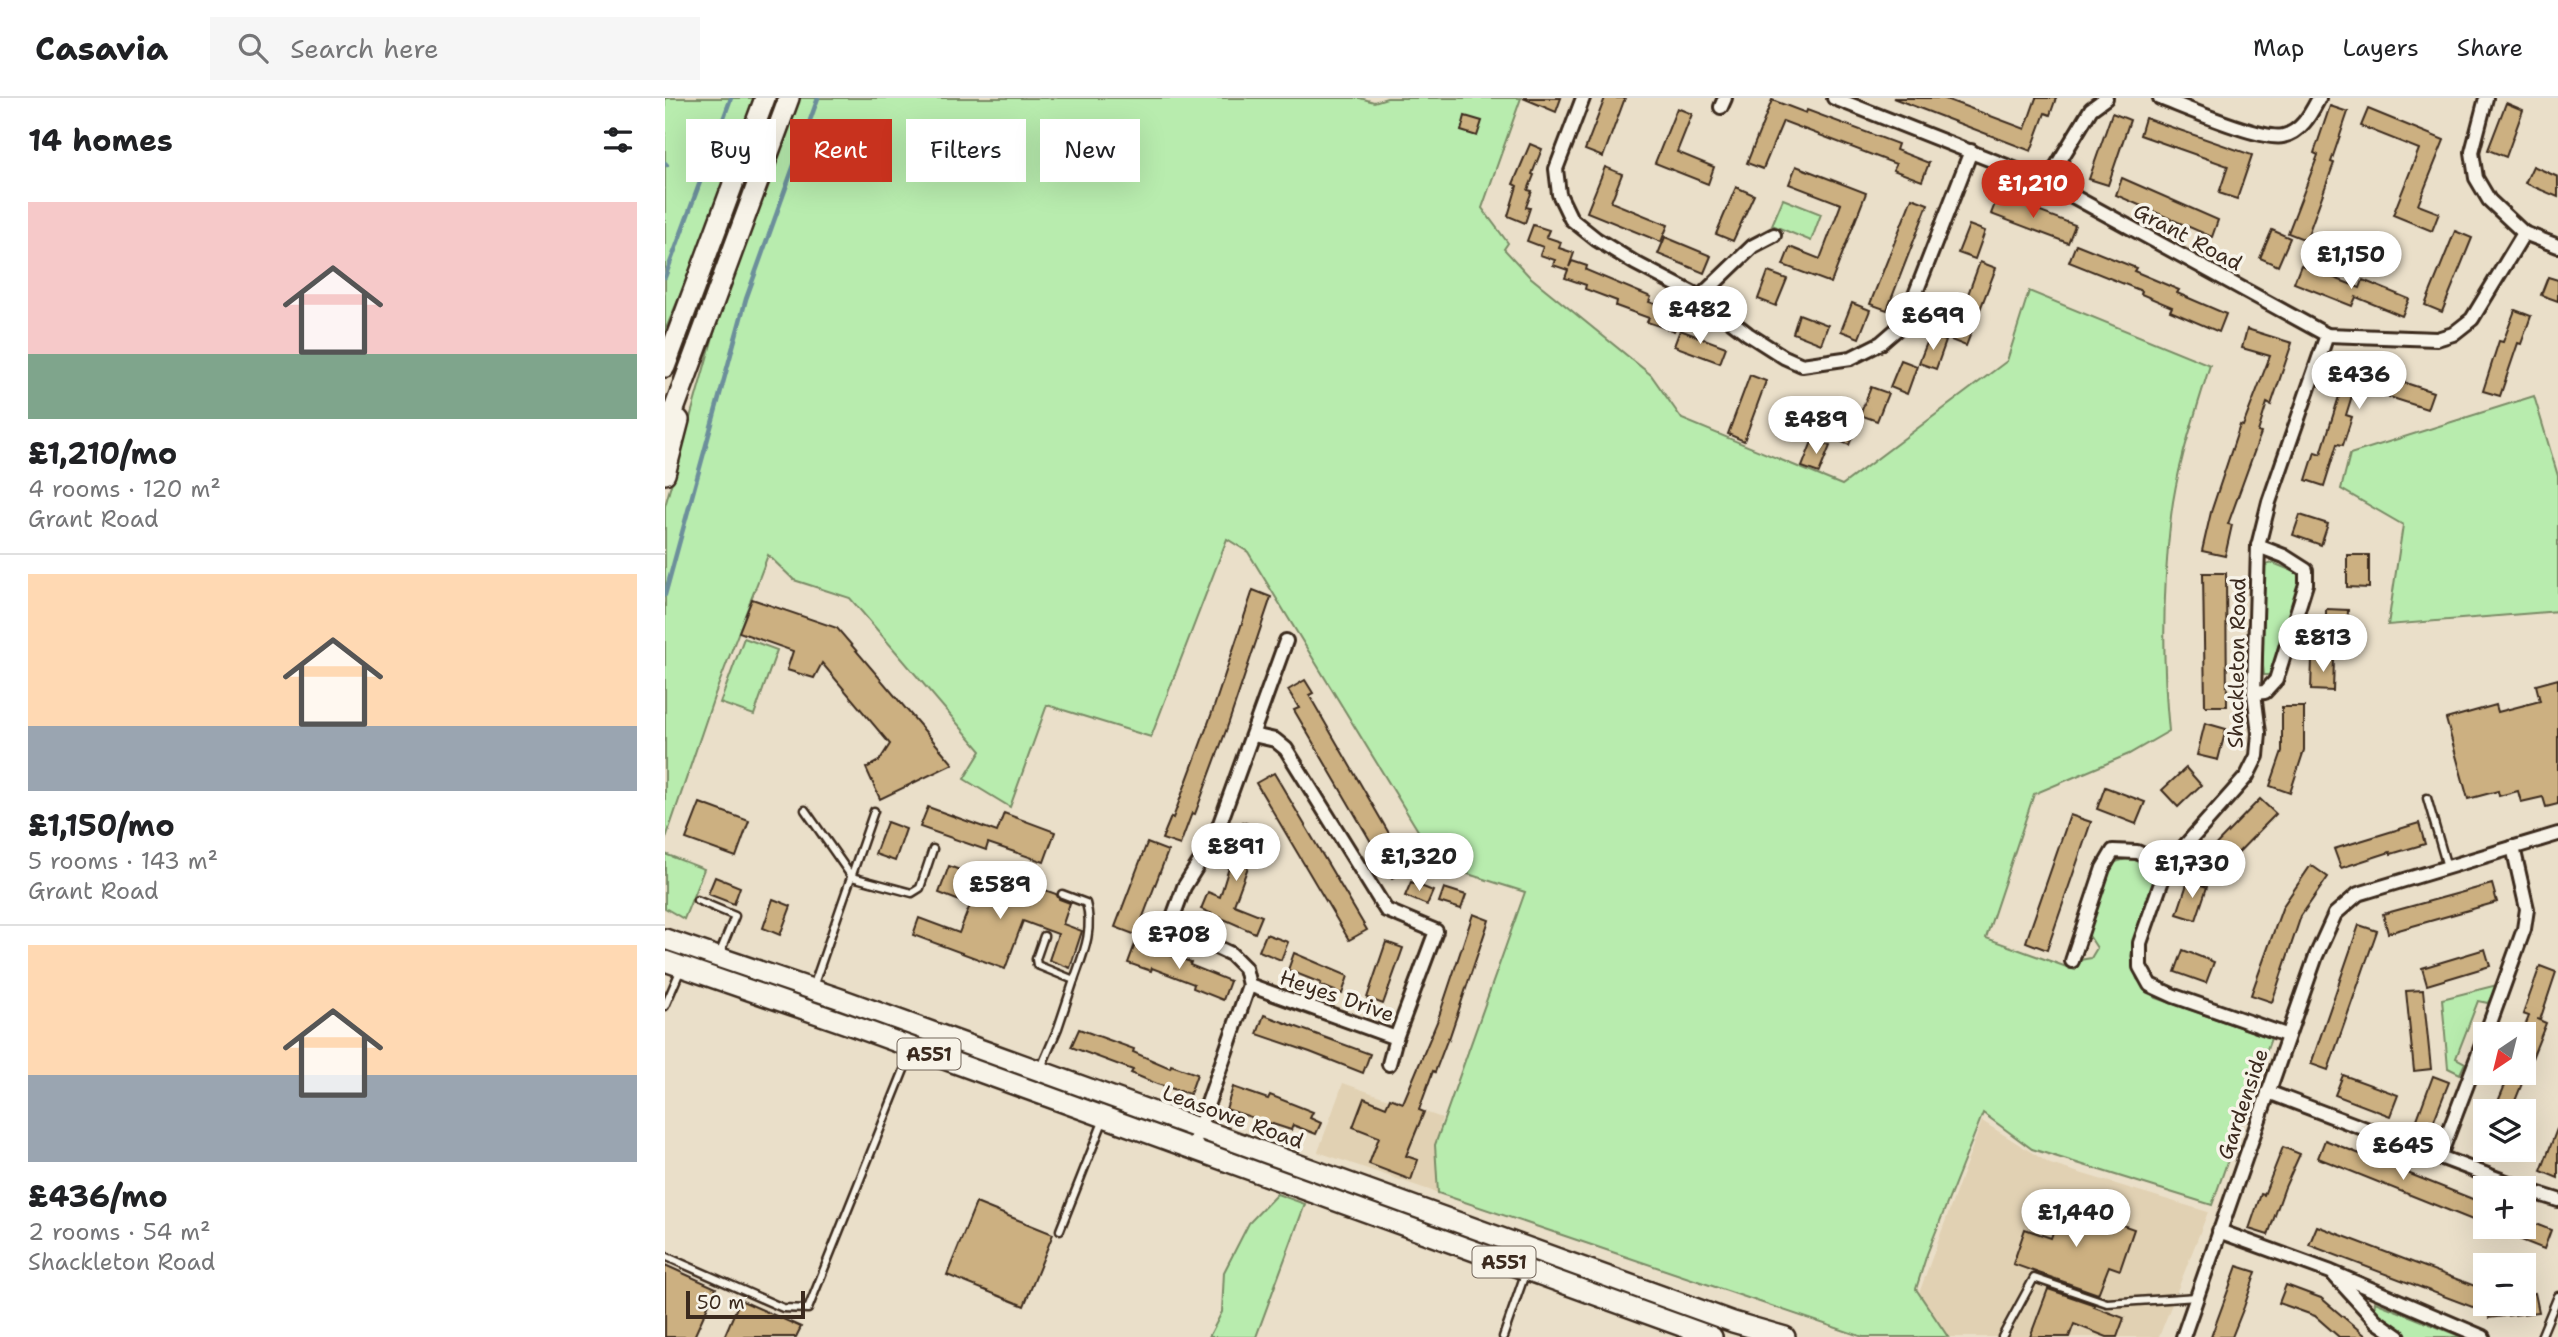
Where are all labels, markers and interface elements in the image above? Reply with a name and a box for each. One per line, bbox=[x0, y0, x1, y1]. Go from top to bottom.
search box bbox=[210, 17, 700, 80]
text: Casavia bbox=[35, 26, 168, 71]
icon: search bbox=[234, 29, 272, 67]
text: Search here bbox=[290, 31, 439, 66]
text: Map bbox=[2253, 32, 2304, 64]
text: Layers bbox=[2342, 32, 2419, 64]
text: Share bbox=[2457, 32, 2523, 64]
chip: Buy bbox=[686, 119, 776, 182]
chip: Rent bbox=[790, 119, 892, 182]
chip: Filters bbox=[906, 119, 1026, 182]
chip: New bbox=[1040, 119, 1140, 182]
text: 14 homes bbox=[28, 120, 173, 161]
icon: filters bbox=[599, 121, 637, 159]
pin: £1,210 bbox=[1976, 160, 2090, 220]
text: £1,210 bbox=[1998, 168, 2068, 198]
street label: Grant Road bbox=[2129, 197, 2247, 277]
pin: £1,150 bbox=[2294, 232, 2408, 291]
text: £1,150 bbox=[2317, 239, 2385, 269]
icon: home bbox=[270, 247, 396, 373]
pin: £482 bbox=[1659, 286, 1741, 346]
pin: £699 bbox=[1892, 292, 1974, 352]
text: £482 bbox=[1668, 294, 1732, 324]
text: £699 bbox=[1902, 300, 1964, 330]
pin: £436 bbox=[2318, 352, 2400, 411]
text: £436 bbox=[2328, 359, 2390, 389]
pin: £489 bbox=[1775, 396, 1857, 456]
text: £489 bbox=[1784, 404, 1848, 434]
text: £1,210/mo bbox=[28, 433, 177, 474]
text: 4 rooms · 120 m² bbox=[28, 474, 221, 504]
text: Grant Road bbox=[28, 504, 159, 534]
street label: Shackleton Road bbox=[2222, 577, 2252, 749]
pin: £813 bbox=[2282, 614, 2364, 674]
icon: home bbox=[270, 619, 396, 745]
text: £813 bbox=[2294, 622, 2352, 652]
text: £1,150/mo bbox=[28, 805, 175, 846]
pin: £891 bbox=[1195, 824, 1277, 883]
text: £891 bbox=[1207, 831, 1265, 861]
pin: £1,320 bbox=[1362, 834, 1476, 893]
pin: £1,730 bbox=[2135, 840, 2249, 900]
text: £1,320 bbox=[1381, 841, 1457, 871]
text: 5 rooms · 143 m² bbox=[28, 846, 218, 876]
text: £1,730 bbox=[2155, 848, 2230, 878]
pin: £589 bbox=[959, 862, 1041, 921]
text: £589 bbox=[969, 869, 1031, 899]
text: Grant Road bbox=[28, 876, 159, 906]
pin: £708 bbox=[1138, 912, 1220, 971]
text: £708 bbox=[1148, 919, 1210, 949]
street label: Heyes Drive bbox=[1276, 963, 1398, 1029]
icon: home bbox=[270, 990, 396, 1116]
north arrow bbox=[2473, 1022, 2536, 1085]
map controls bbox=[2473, 1022, 2536, 1316]
road number: A551 bbox=[897, 1038, 961, 1070]
street label: Gardenside bbox=[2211, 1045, 2275, 1163]
street label: Leasowe Road bbox=[1159, 1079, 1307, 1155]
button: layers bbox=[2473, 1099, 2536, 1162]
pin: £645 bbox=[2362, 1122, 2444, 1182]
text: £645 bbox=[2372, 1130, 2434, 1160]
text: £436/mo bbox=[28, 1176, 168, 1217]
button: + bbox=[2473, 1176, 2536, 1239]
pin: £1,440 bbox=[2019, 1190, 2133, 1249]
text: £1,440 bbox=[2037, 1197, 2115, 1227]
text: 2 rooms · 54 m² bbox=[28, 1217, 211, 1247]
road number: A551 bbox=[1473, 1246, 1535, 1278]
text: Shackleton Road bbox=[28, 1247, 215, 1277]
button: − bbox=[2473, 1253, 2536, 1316]
scale bar bbox=[686, 1288, 805, 1320]
text: 50 m bbox=[697, 1290, 745, 1315]

